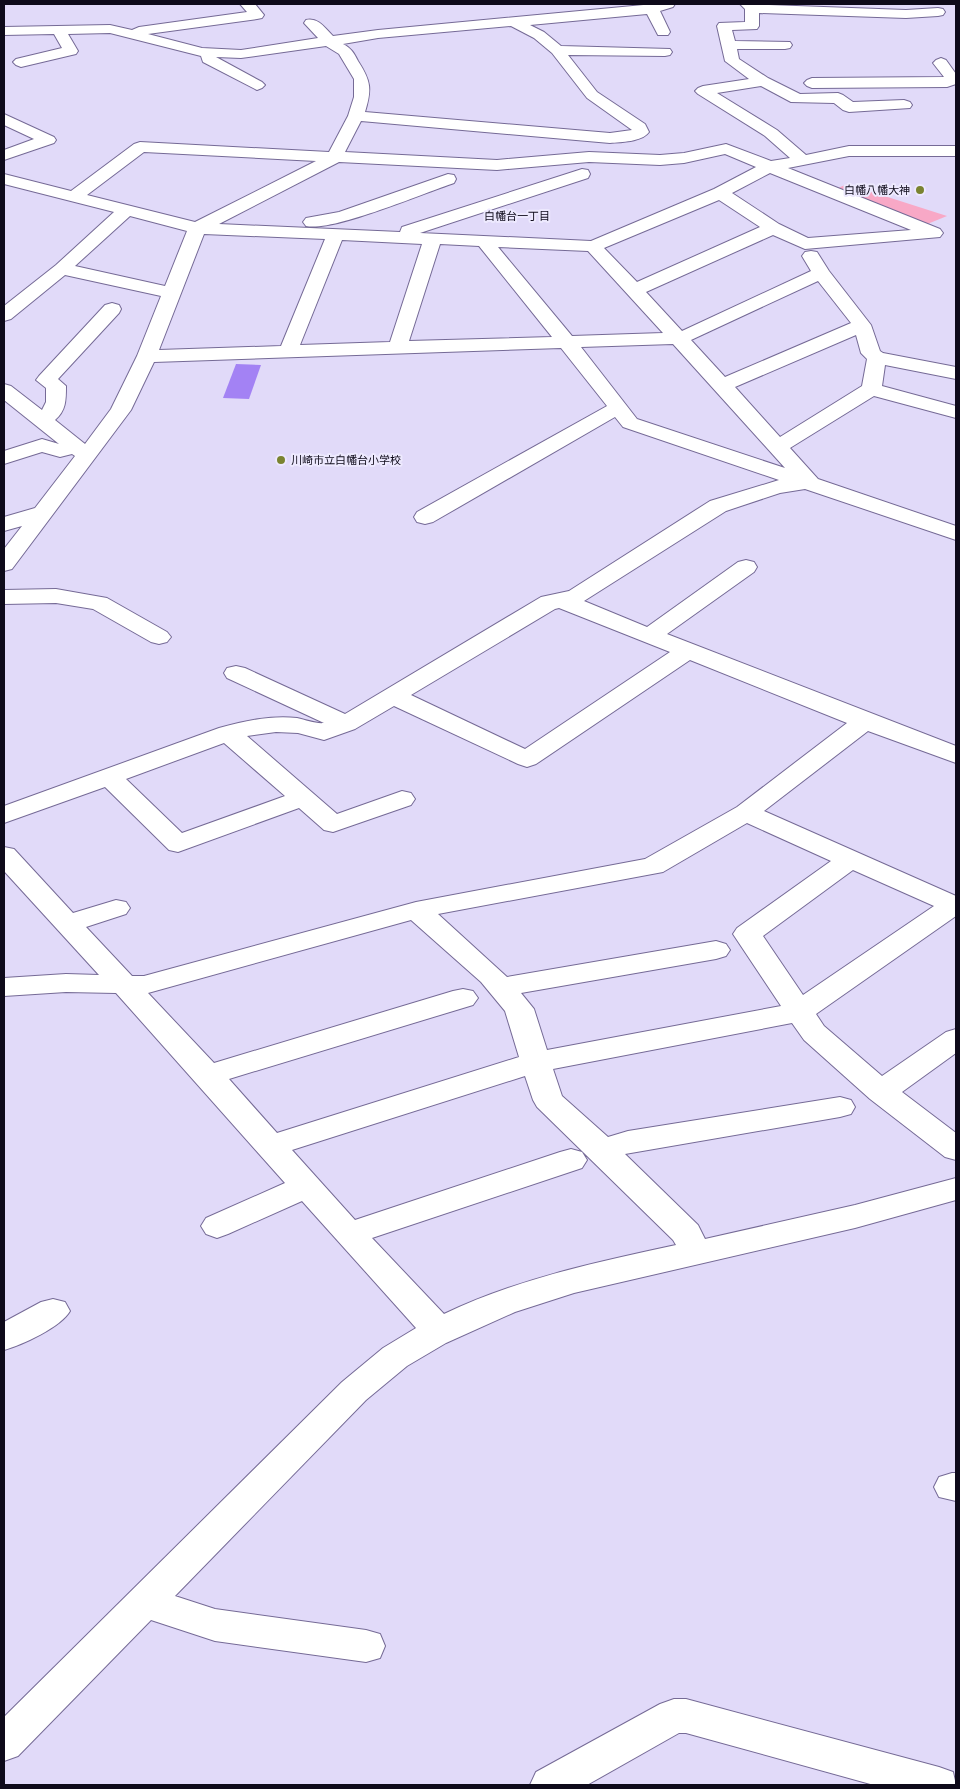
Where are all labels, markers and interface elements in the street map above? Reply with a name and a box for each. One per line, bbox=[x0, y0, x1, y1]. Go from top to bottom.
place label: 白幡八幡大神 bbox=[844, 183, 910, 197]
marker: 白幡八幡大神 bbox=[914, 184, 926, 196]
district label: 白幡台一丁目 bbox=[484, 209, 550, 223]
place label: 川崎市立白幡台小学校 bbox=[291, 453, 401, 467]
marker: 川崎市立白幡台小学校 bbox=[275, 454, 287, 466]

